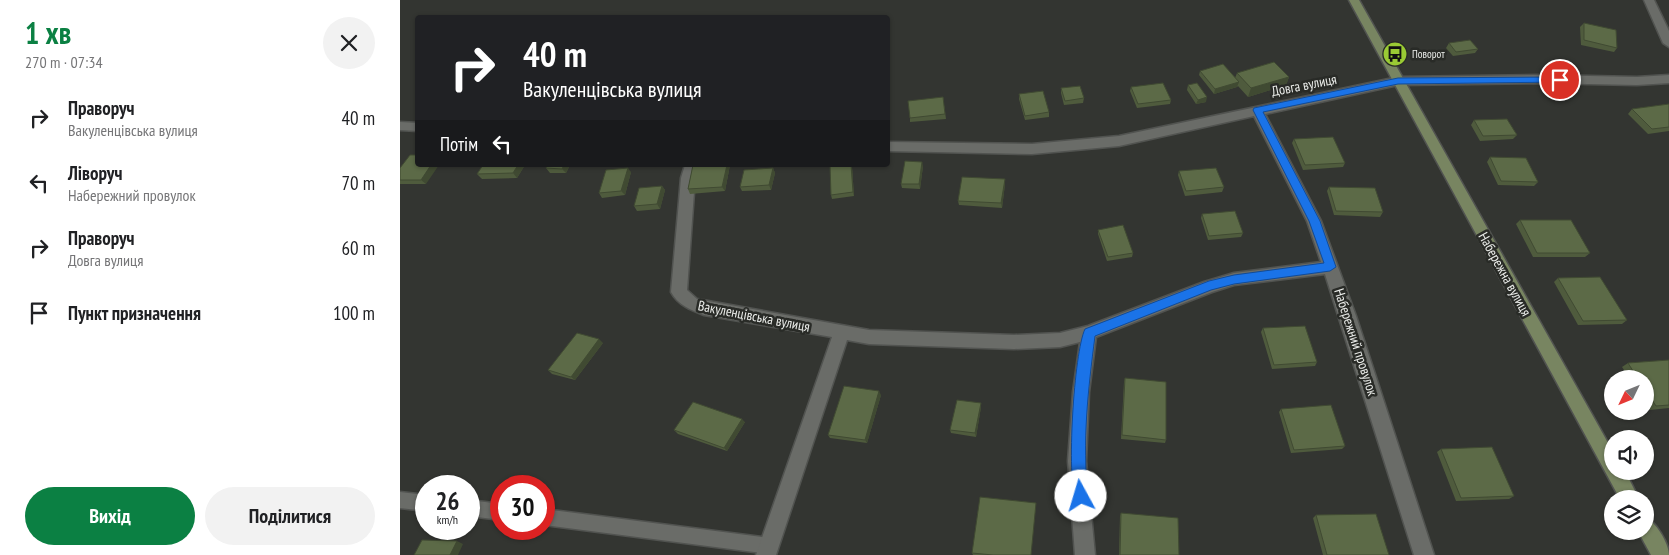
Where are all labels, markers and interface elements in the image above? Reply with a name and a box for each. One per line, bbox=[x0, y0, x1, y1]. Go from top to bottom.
text: 1 хв bbox=[25, 13, 71, 52]
button: close bbox=[323, 17, 375, 69]
text: 40 m bbox=[523, 31, 587, 77]
icon: right bbox=[440, 35, 505, 100]
bus stop icon: Поворот bbox=[1382, 41, 1408, 67]
place label: Поворот bbox=[1412, 47, 1445, 61]
text: 270 m · 07:34 bbox=[25, 52, 103, 72]
pin bbox=[1539, 59, 1581, 101]
icon: arrive bbox=[1546, 66, 1574, 94]
street label: Довга вулиця bbox=[1270, 70, 1338, 100]
text: Вакуленцівська вулиця bbox=[523, 75, 701, 103]
text: Праворуч bbox=[68, 96, 135, 120]
icon: right bbox=[25, 104, 53, 132]
text: 40 m bbox=[342, 106, 375, 130]
text: Вакуленцівська вулиця bbox=[68, 120, 198, 140]
icon: left bbox=[488, 130, 516, 158]
text: Потім bbox=[440, 132, 478, 156]
text: Ліворуч bbox=[68, 161, 122, 185]
icon: left bbox=[25, 169, 53, 197]
text: 70 m bbox=[342, 171, 375, 195]
text: Набережний провулок bbox=[68, 185, 196, 205]
text: Праворуч bbox=[68, 226, 135, 250]
street label: Набережна вулиця bbox=[1475, 229, 1535, 319]
icon: right bbox=[25, 234, 53, 262]
text: 60 m bbox=[342, 236, 375, 260]
text: Довга вулиця bbox=[68, 250, 143, 270]
street label: Набережний провулок bbox=[1330, 286, 1382, 398]
street label: Вакуленцівська вулиця bbox=[697, 296, 811, 336]
icon: arrive bbox=[25, 299, 53, 327]
text: Пункт призначення bbox=[68, 301, 201, 325]
text: 100 m bbox=[333, 301, 375, 325]
north arrow bbox=[1604, 370, 1654, 420]
map controls bbox=[1604, 370, 1654, 540]
button: sound bbox=[1604, 430, 1654, 480]
position arrow bbox=[1054, 469, 1106, 521]
speed limit sign: 30 bbox=[490, 475, 555, 540]
text: 26 bbox=[436, 485, 459, 517]
button: Вихід bbox=[25, 487, 195, 545]
button: Поділитися bbox=[205, 487, 375, 545]
button: layers bbox=[1604, 490, 1654, 540]
text: km/h bbox=[437, 512, 458, 527]

